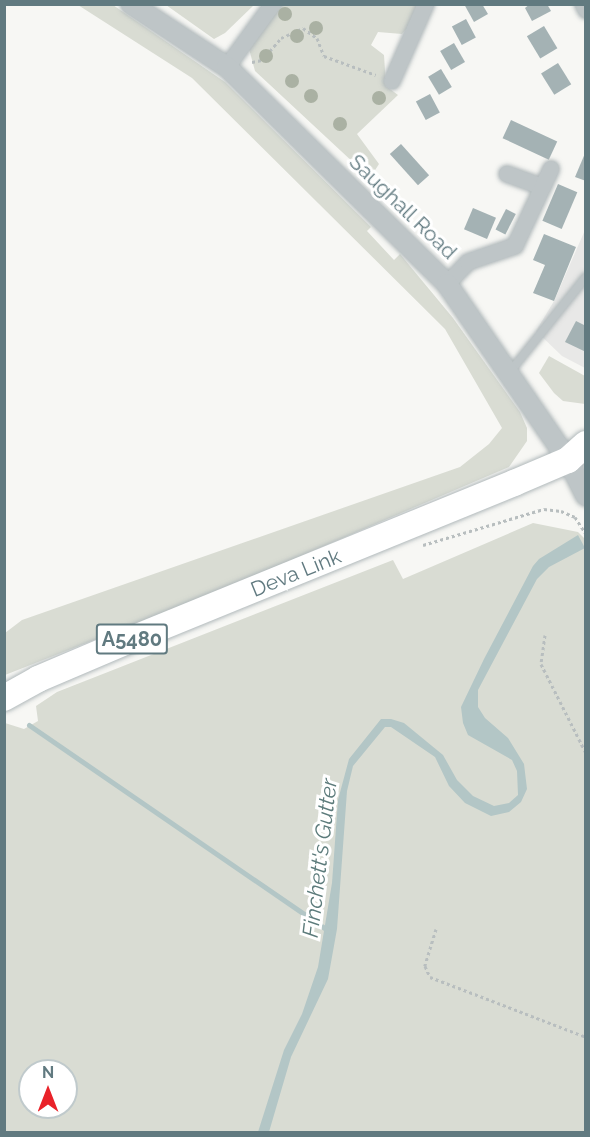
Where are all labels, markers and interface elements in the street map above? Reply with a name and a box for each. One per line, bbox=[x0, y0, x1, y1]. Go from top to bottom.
street label: Saughall Road bbox=[344, 149, 462, 265]
street label: Deva Link bbox=[247, 544, 345, 602]
road number: A5480 bbox=[94, 622, 170, 656]
water label: Finchett's Gutter bbox=[297, 777, 343, 939]
north arrow bbox=[18, 1059, 78, 1119]
text: N bbox=[42, 1063, 54, 1082]

